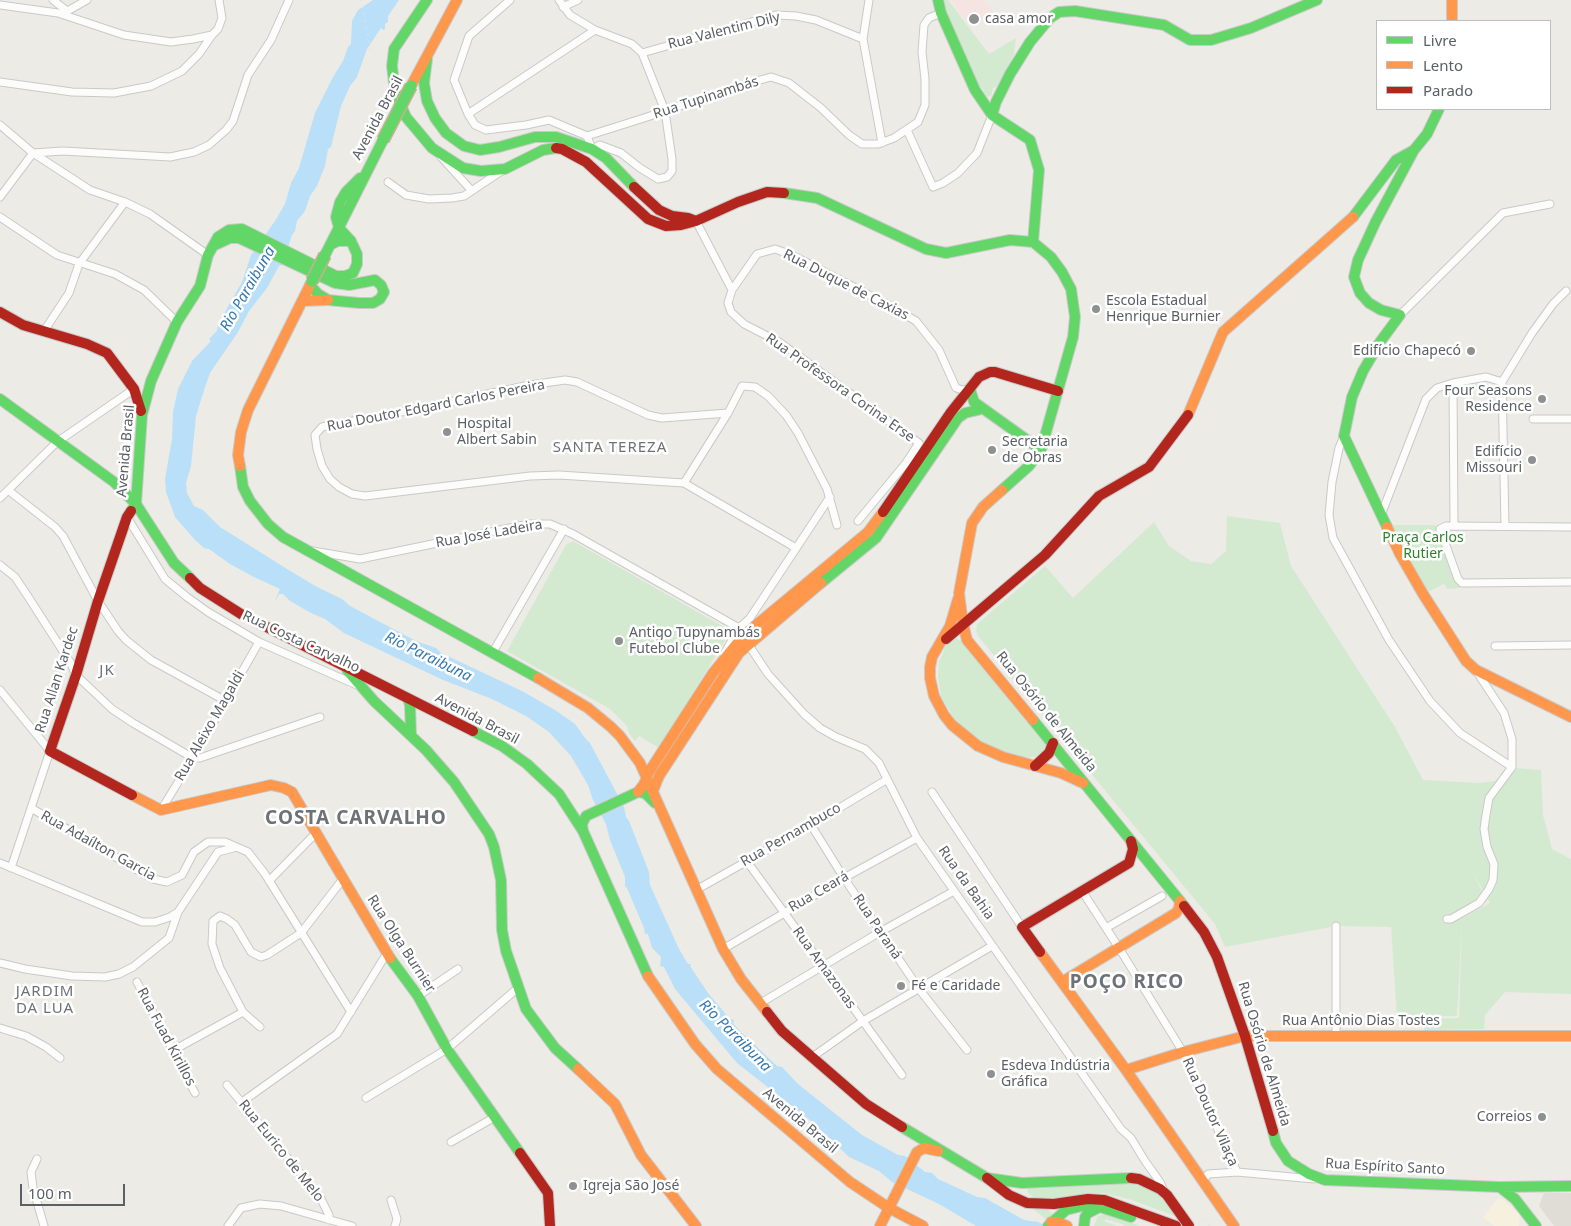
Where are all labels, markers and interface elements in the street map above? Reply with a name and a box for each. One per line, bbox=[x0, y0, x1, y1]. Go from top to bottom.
street label: Rua Valentim Dily bbox=[666, 9, 782, 53]
place label: casa amor bbox=[985, 11, 1053, 27]
marker: casa amor bbox=[967, 12, 981, 26]
legend bbox=[1376, 20, 1551, 110]
text: Livre bbox=[1423, 30, 1457, 50]
text: Lento bbox=[1423, 55, 1463, 75]
street label: Avenida Brasil bbox=[349, 73, 407, 163]
street label: Rua Tupinambás bbox=[651, 73, 761, 123]
text: Parado bbox=[1423, 80, 1473, 100]
water label: Rio Paraibuna bbox=[217, 244, 279, 334]
street label: Rua Duque de Caxias bbox=[780, 246, 912, 324]
place label: Escola Estadual Henrique Burnier bbox=[1106, 293, 1221, 326]
marker: Escola Estadual Henrique Burnier bbox=[1090, 303, 1102, 315]
street label: Rua Professora Corina Erse bbox=[762, 330, 918, 446]
place label: Edifício Chapecó bbox=[1353, 343, 1461, 359]
marker: Edifício Chapecó bbox=[1465, 345, 1477, 357]
street label: Rua Doutor Edgard Carlos Pereira bbox=[326, 377, 546, 435]
place label: Four Seasons Residence bbox=[1444, 383, 1532, 416]
marker: Four Seasons Residence bbox=[1536, 393, 1548, 405]
street label: Avenida Brasil bbox=[114, 404, 138, 498]
place label: Hospital Albert Sabin bbox=[457, 416, 537, 448]
marker: Hospital Albert Sabin bbox=[441, 426, 453, 438]
place label: Secretaria de Obras bbox=[1002, 434, 1068, 467]
district label: SANTA TEREZA bbox=[551, 439, 669, 457]
marker: Secretaria de Obras bbox=[986, 444, 998, 456]
place label: Edifício Missouri bbox=[1466, 444, 1522, 477]
marker: Edifício Missouri bbox=[1526, 454, 1538, 466]
street label: Rua José Ladeira bbox=[434, 516, 544, 552]
park label: Praça Carlos Rutier bbox=[1382, 530, 1464, 562]
street label: Rua Costa Carvalho bbox=[240, 607, 362, 677]
street label: Rua Allan Kardec bbox=[32, 625, 82, 735]
place label: Antigo Tupynambás Futebol Clube bbox=[629, 625, 760, 658]
water label: Rio Paraibuna bbox=[382, 628, 474, 686]
marker: Antigo Tupynambás Futebol Clube bbox=[613, 635, 625, 647]
street label: Rua Osório de Almeida bbox=[992, 648, 1100, 776]
district label: JK bbox=[99, 662, 115, 680]
street label: Rua Aleixo Magaldi bbox=[171, 668, 249, 784]
street label: Avenida Brasil bbox=[432, 690, 522, 748]
street label: Rua Pernambuco bbox=[738, 799, 844, 871]
street label: Rua Adaílton Garcia bbox=[37, 807, 159, 885]
district label: COSTA CARVALHO bbox=[263, 808, 449, 830]
street label: Rua da Bahia bbox=[934, 843, 998, 923]
street label: Rua Ceará bbox=[786, 868, 852, 916]
street label: Rua Paraná bbox=[849, 891, 905, 963]
street label: Rua Olga Burnier bbox=[363, 892, 439, 996]
street label: Rua Amazonas bbox=[789, 924, 859, 1012]
district label: POÇO RICO bbox=[1069, 972, 1185, 994]
place label: Fé e Caridade bbox=[911, 978, 1000, 994]
marker: Fé e Caridade bbox=[895, 980, 907, 992]
street label: Rua Osório de Almeida bbox=[1234, 980, 1294, 1128]
district label: JARDIM DA LUA bbox=[15, 983, 75, 1018]
street label: Rua Fuad Kirillos bbox=[133, 985, 199, 1089]
water label: Rio Paraibuna bbox=[695, 996, 775, 1076]
street label: Rua Antônio Dias Tostes bbox=[1282, 1013, 1440, 1029]
street label: Rua Doutor Vilaça bbox=[1178, 1055, 1242, 1169]
place label: Esdeva Indústria Gráfica bbox=[1001, 1058, 1110, 1090]
marker: Esdeva Indústria Gráfica bbox=[985, 1068, 997, 1080]
street label: Avenida Brasil bbox=[759, 1085, 841, 1157]
street label: Rua Eurico de Melo bbox=[235, 1097, 327, 1205]
place label: Correios bbox=[1477, 1109, 1532, 1125]
marker: Correios bbox=[1536, 1111, 1548, 1123]
street label: Rua Espírito Santo bbox=[1325, 1155, 1445, 1179]
scale bar bbox=[22, 1174, 128, 1206]
place label: Igreja São José bbox=[583, 1178, 679, 1194]
marker: Igreja São José bbox=[567, 1180, 579, 1192]
text: 100 m bbox=[28, 1183, 72, 1203]

